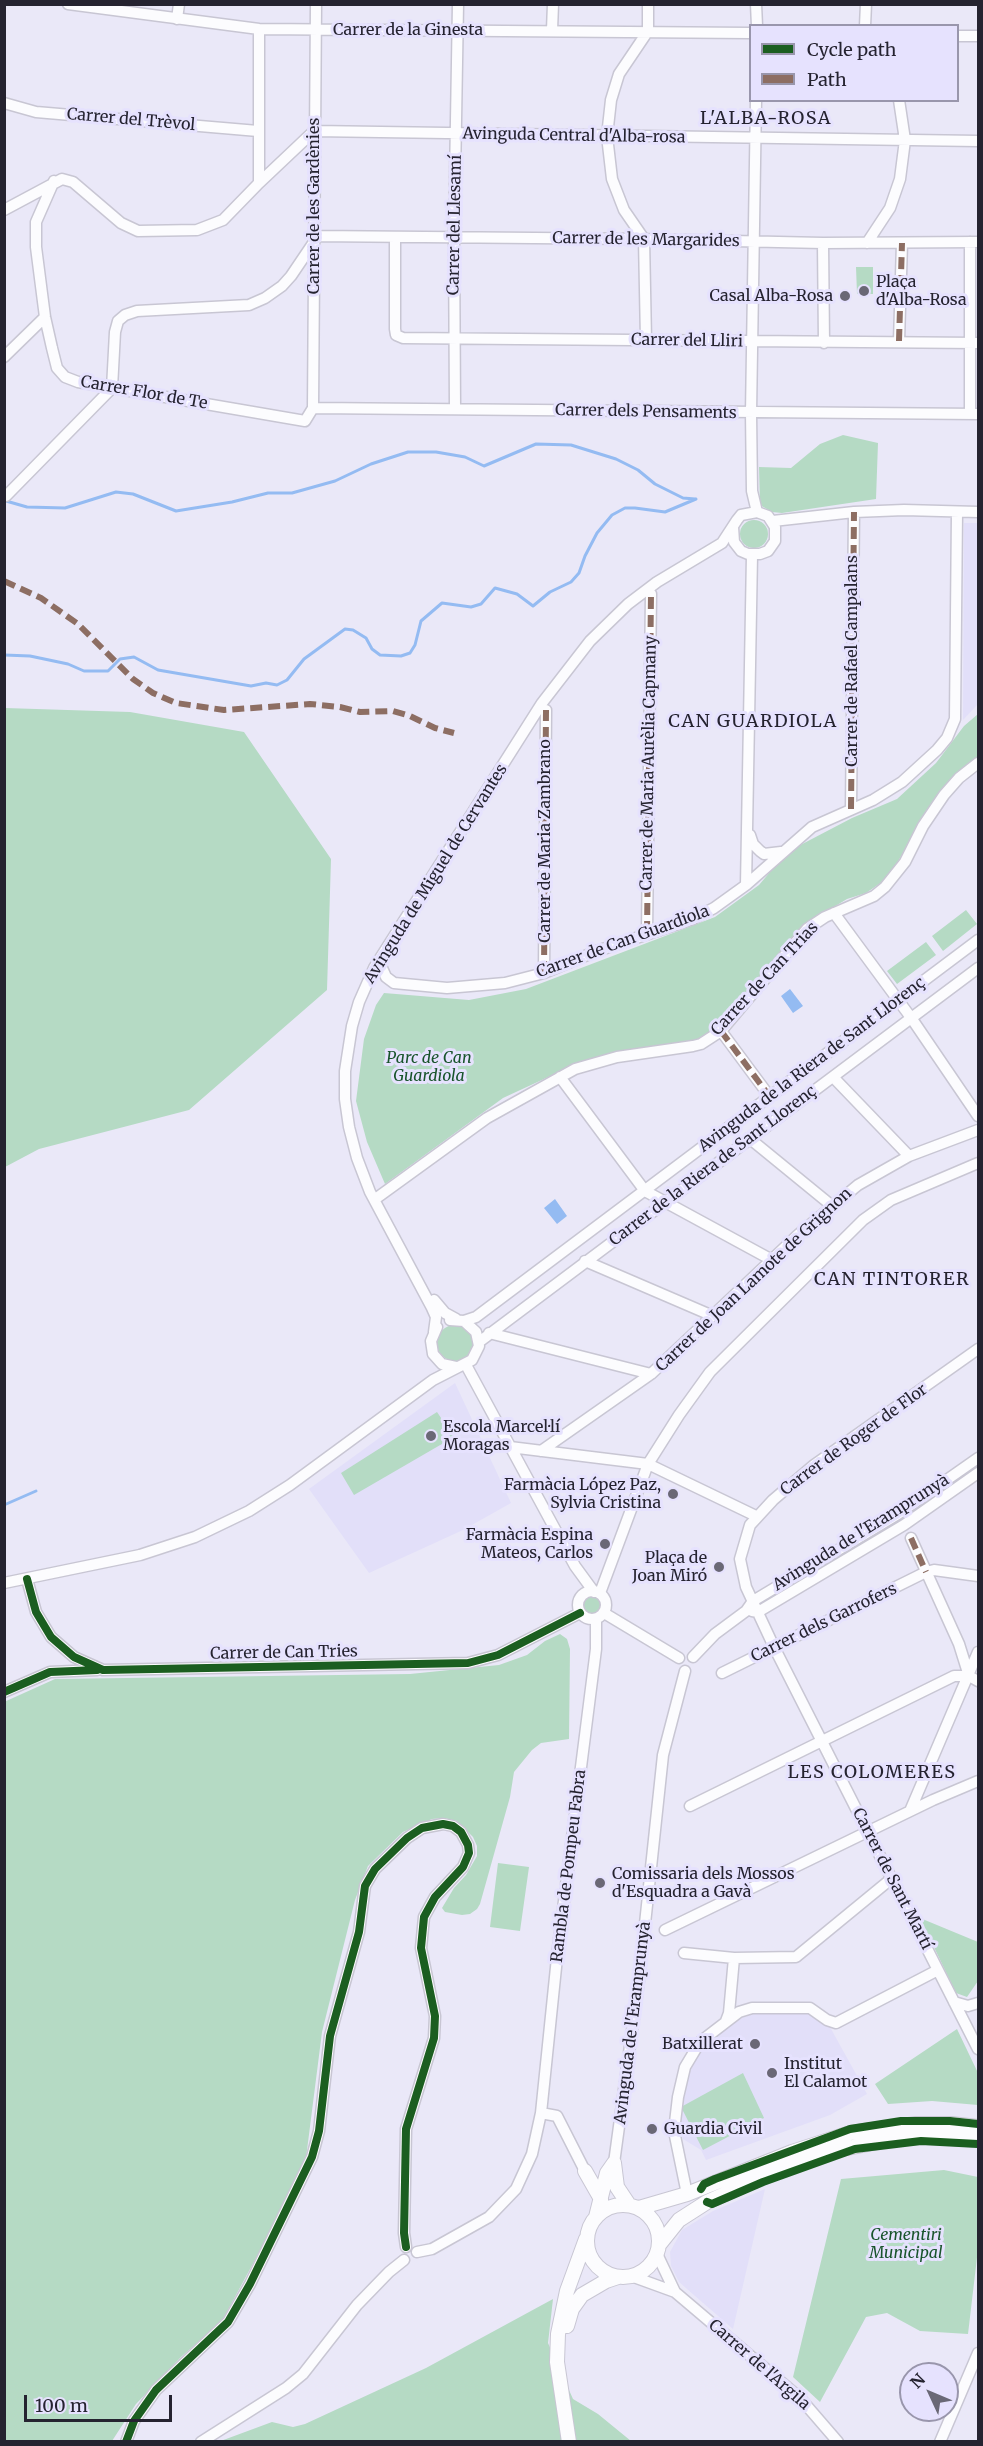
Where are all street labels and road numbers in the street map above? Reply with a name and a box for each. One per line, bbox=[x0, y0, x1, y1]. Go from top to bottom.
street label: Carrer de la Ginesta bbox=[333, 20, 483, 40]
street label: Carrer del Trèvol bbox=[66, 105, 196, 135]
street label: Carrer de les Gardènies bbox=[304, 118, 324, 294]
street label: Avinguda Central d'Alba-rosa bbox=[462, 124, 686, 148]
street label: Carrer del Llesamí bbox=[444, 155, 466, 295]
street label: Carrer de les Margarides bbox=[552, 229, 740, 251]
street label: Carrer del Lliri bbox=[631, 330, 743, 352]
street label: Carrer Flor de Te bbox=[79, 372, 209, 414]
street label: Carrer dels Pensaments bbox=[555, 401, 737, 423]
street label: Carrer de Rafael Campalans bbox=[842, 555, 862, 767]
street label: Carrer de Maria Aurèlia Capmany bbox=[637, 635, 661, 891]
street label: Carrer de Maria Zambrano bbox=[535, 739, 555, 943]
street label: Avinguda de Miguel de Cervantes bbox=[360, 761, 512, 987]
street label: Carrer de Can Guardiola bbox=[534, 902, 712, 982]
street label: Carrer de Can Trias bbox=[708, 918, 822, 1040]
street label: Avinguda de la Riera de Sant Llorenç bbox=[695, 973, 929, 1157]
street label: Carrer de la Riera de Sant Llorenç bbox=[606, 1082, 820, 1250]
street label: Carrer de Joan Lamote de Grignon bbox=[652, 1184, 856, 1376]
street label: Carrer de Roger de Flor bbox=[777, 1380, 931, 1500]
street label: Avinguda de l'Eramprunyà bbox=[769, 1471, 953, 1595]
street label: Carrer dels Garrofers bbox=[748, 1579, 900, 1667]
street label: Carrer de Can Tries bbox=[210, 1642, 358, 1664]
street label: Rambla de Pompeu Fabra bbox=[548, 1768, 590, 1964]
street label: Carrer de Sant Martí bbox=[848, 1805, 936, 1953]
street label: Avinguda de l'Eramprunyà bbox=[611, 1921, 655, 2125]
street label: Carrer de l'Argila bbox=[704, 2316, 814, 2414]

